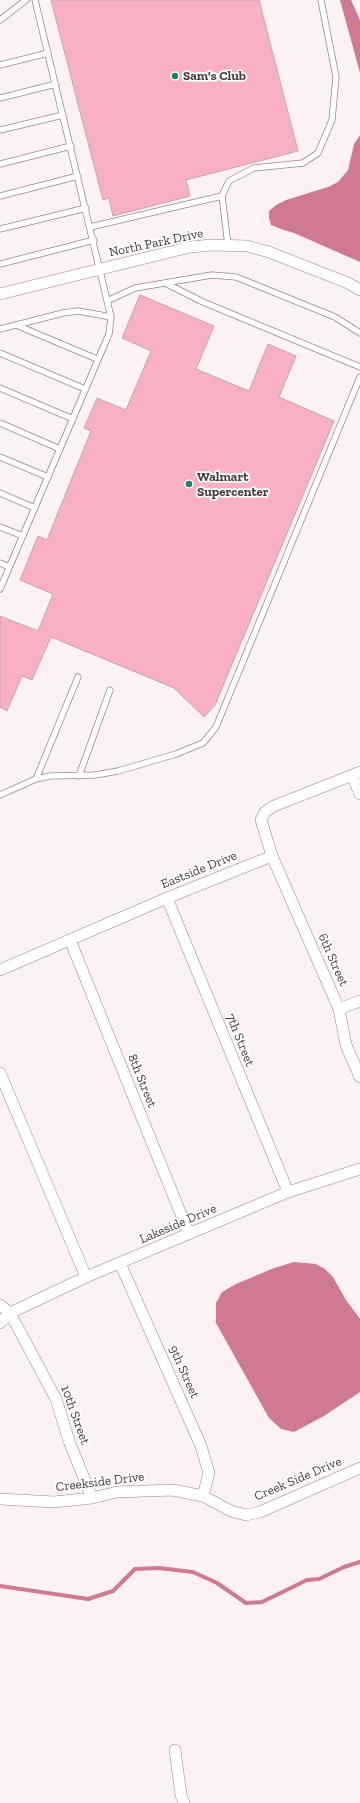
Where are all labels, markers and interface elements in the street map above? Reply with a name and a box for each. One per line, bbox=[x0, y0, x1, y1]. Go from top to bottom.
place label: Sam's Club bbox=[183, 68, 246, 84]
marker: Sam's Club bbox=[170, 71, 180, 81]
street label: North Park Drive bbox=[108, 225, 204, 261]
place label: Walmart Supercenter bbox=[197, 469, 269, 500]
marker: Walmart Supercenter bbox=[184, 479, 194, 489]
street label: Eastside Drive bbox=[159, 848, 239, 892]
street label: 6th Street bbox=[314, 931, 352, 989]
street label: 7th Street bbox=[222, 1011, 258, 1069]
street label: 8th Street bbox=[124, 1052, 160, 1110]
street label: Lakeside Drive bbox=[137, 1201, 219, 1247]
street label: 9th Street bbox=[165, 1343, 203, 1401]
street label: 10th Street bbox=[57, 1383, 93, 1447]
street label: Creek Side Drive bbox=[252, 1454, 344, 1504]
street label: Creekside Drive bbox=[55, 1469, 145, 1495]

